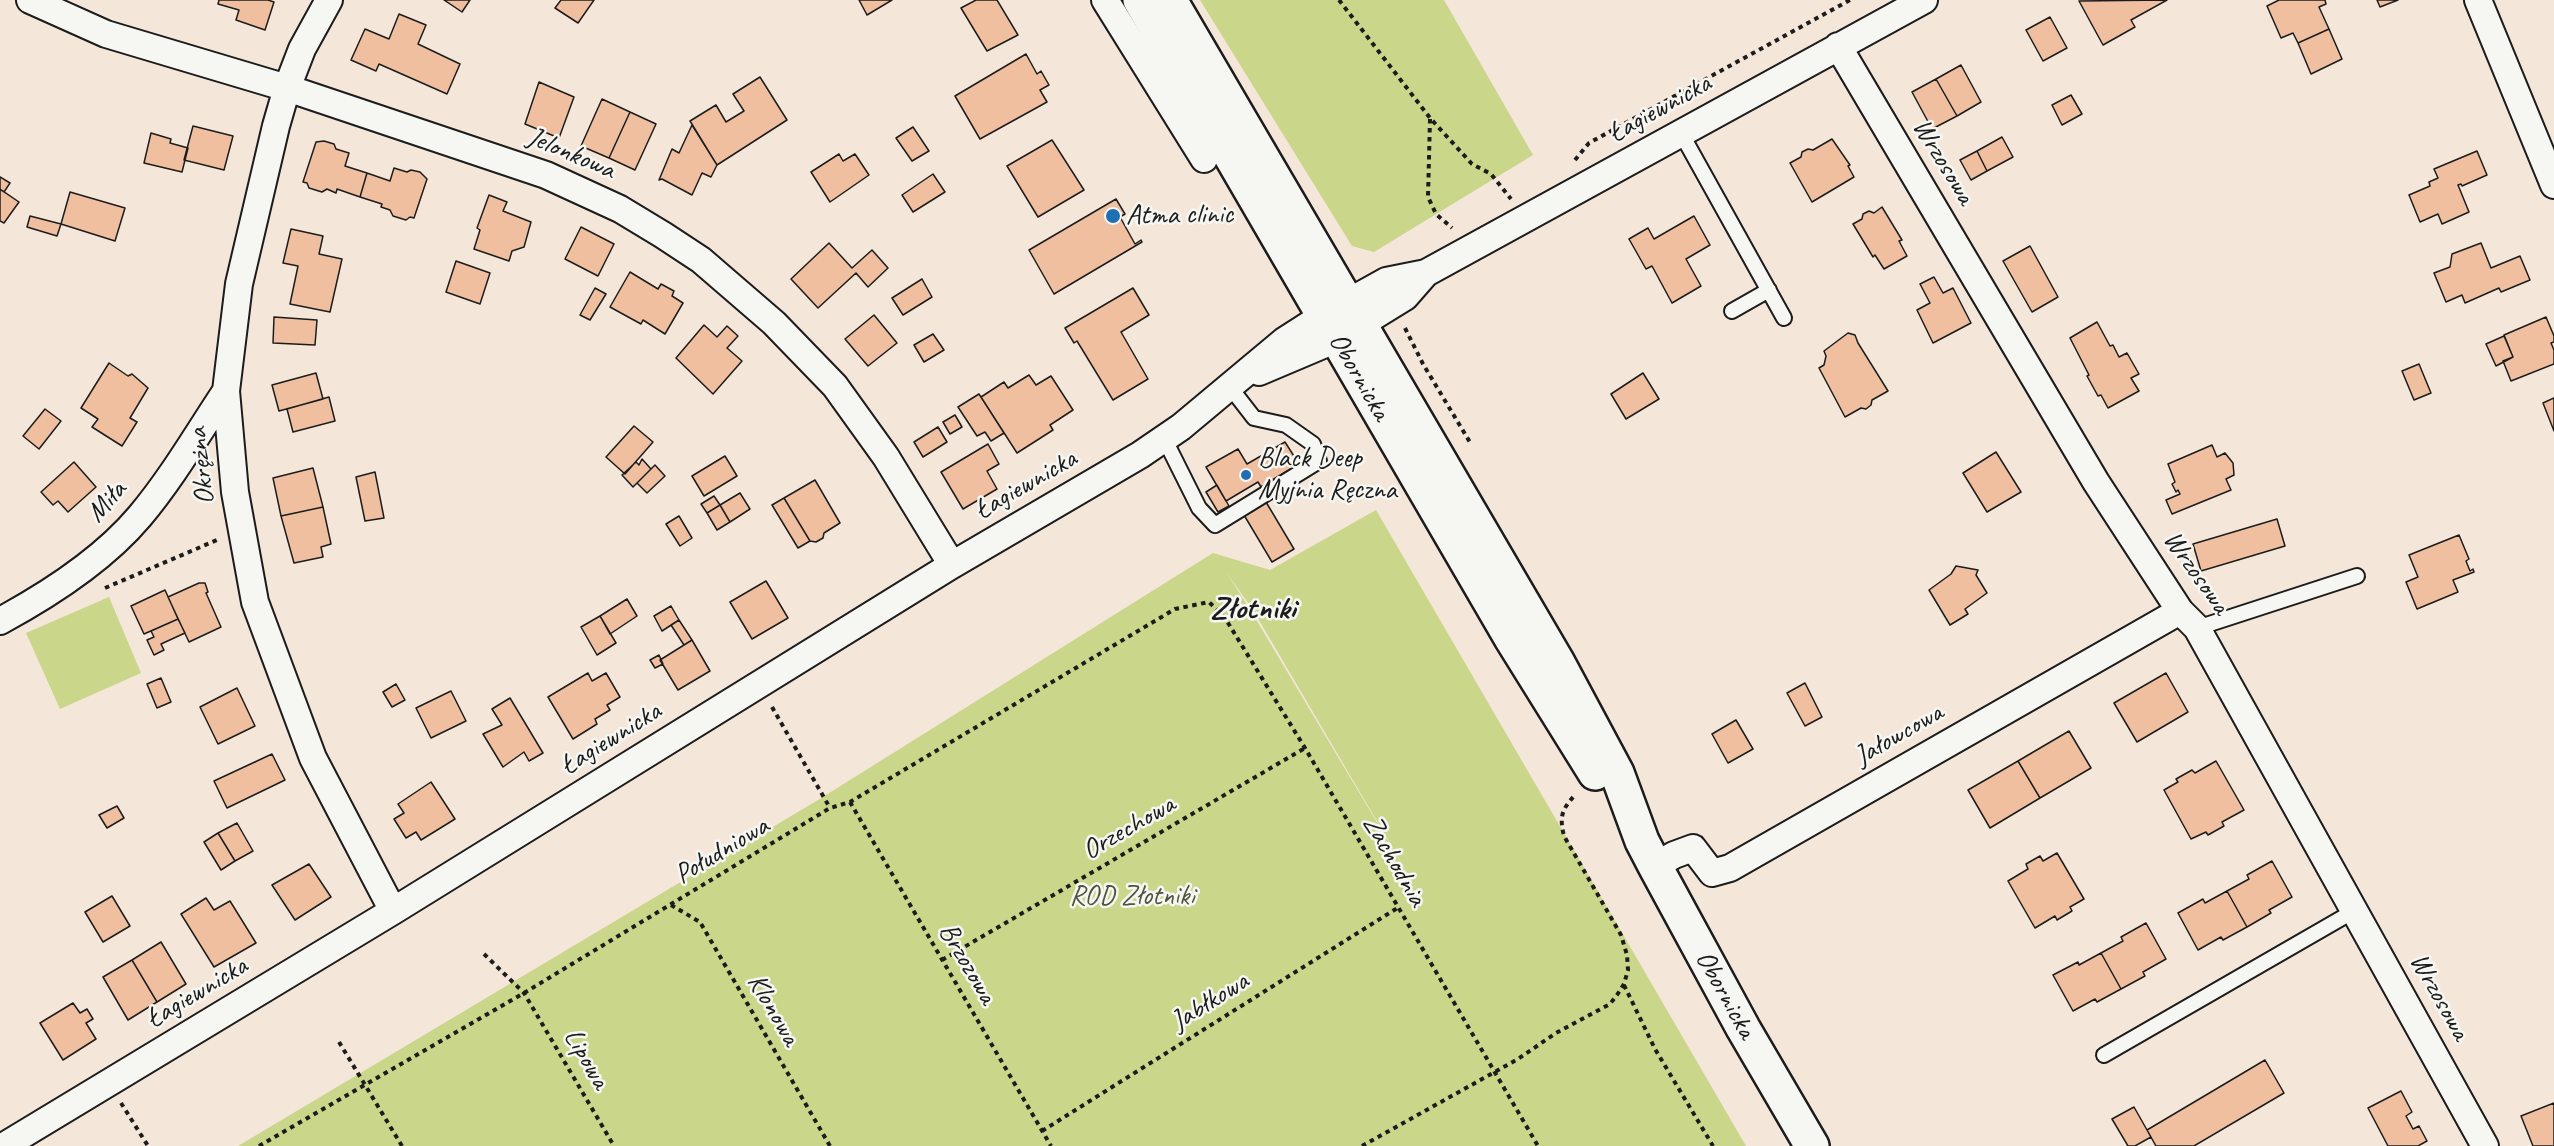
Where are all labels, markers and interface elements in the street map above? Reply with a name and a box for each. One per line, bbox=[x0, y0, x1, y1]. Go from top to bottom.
street label: Łagiewnicka bbox=[1603, 67, 1717, 151]
street label: Wrzosowa bbox=[1904, 113, 1982, 211]
street label: Jelonkowa bbox=[522, 121, 620, 187]
place label: Atma clinic bbox=[1126, 199, 1233, 233]
marker: Atma clinic bbox=[1104, 207, 1122, 225]
street label: Obornicka bbox=[1321, 327, 1397, 427]
street label: Okrężna bbox=[181, 426, 223, 506]
street label: Łagiewnicka bbox=[969, 442, 1083, 528]
place label: Black Deep Myjnia Ręczna bbox=[1258, 442, 1397, 508]
marker: Black Deep Myjnia Ręczna bbox=[1239, 468, 1253, 482]
street label: Miła bbox=[80, 474, 134, 530]
street label: Wrzosowa bbox=[2155, 525, 2237, 621]
district label: Złotniki bbox=[1210, 591, 1296, 629]
street label: Łagiewnicka bbox=[555, 695, 667, 783]
street label: Jałowcowa bbox=[1849, 696, 1949, 774]
street label: Orzechowa bbox=[1077, 788, 1181, 868]
street label: Zachodnia bbox=[1354, 809, 1434, 913]
street label: Południowa bbox=[669, 810, 775, 892]
park label: ROD Złotniki bbox=[1070, 880, 1194, 914]
street label: Brzozowa bbox=[930, 917, 1004, 1011]
street label: Obornicka bbox=[1687, 945, 1763, 1045]
street label: Wrzosowa bbox=[2401, 948, 2477, 1046]
street label: Łagiewnicka bbox=[140, 950, 254, 1036]
street label: Jabłkowa bbox=[1165, 965, 1255, 1039]
street label: Klonowa bbox=[739, 968, 807, 1052]
street label: Lipowa bbox=[555, 1023, 617, 1095]

